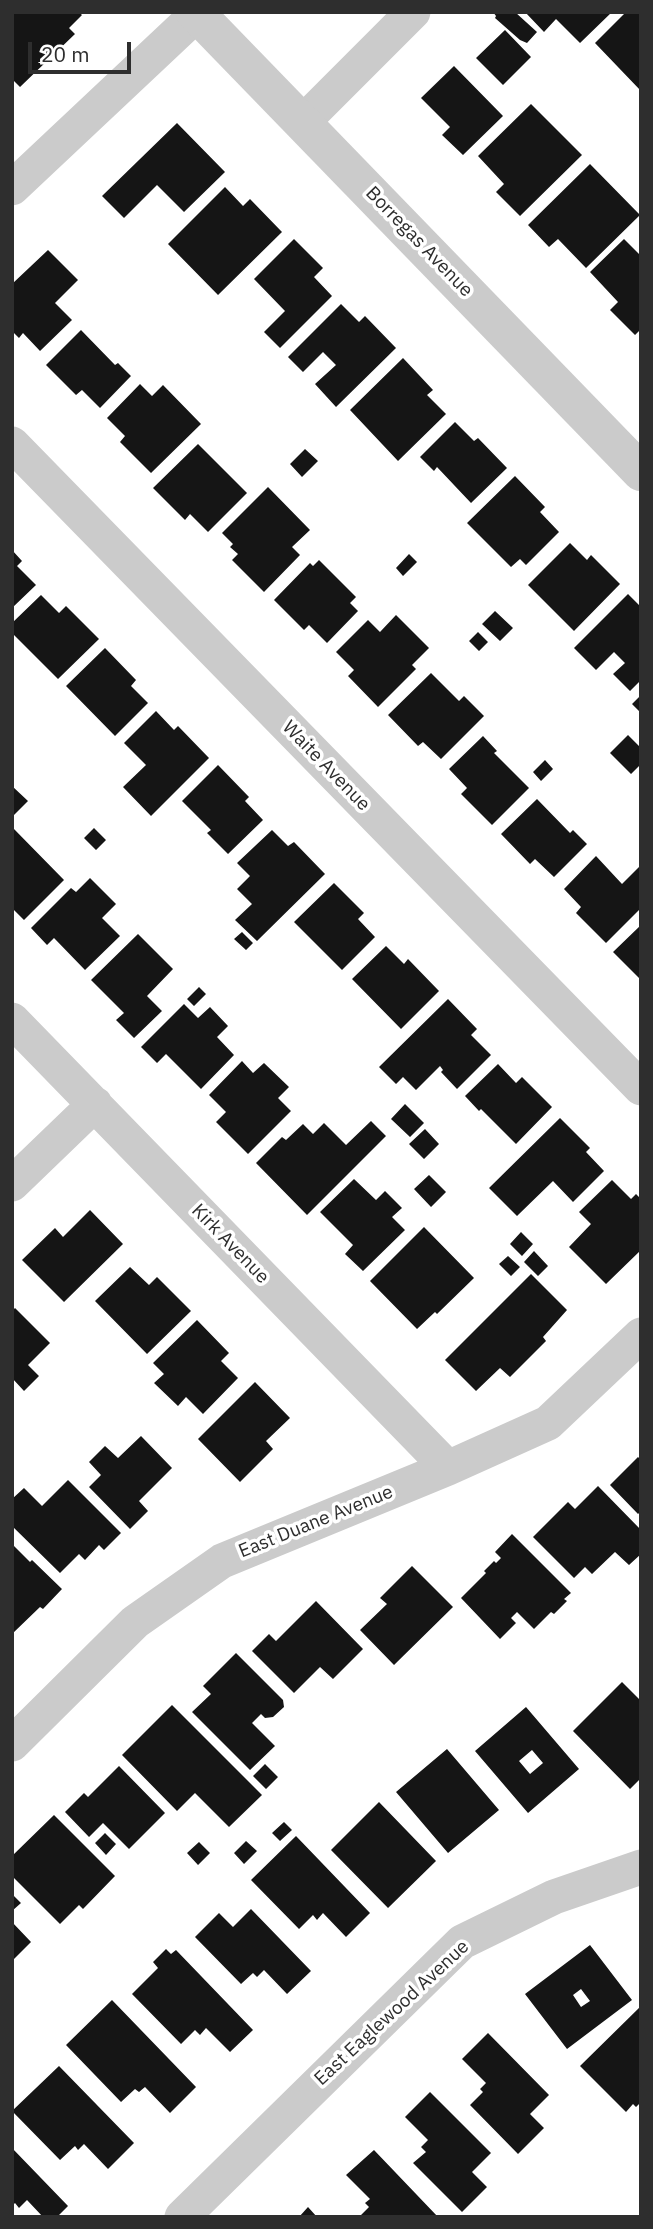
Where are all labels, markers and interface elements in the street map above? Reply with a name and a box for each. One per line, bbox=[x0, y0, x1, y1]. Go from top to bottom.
scale bar bbox=[32, 28, 135, 72]
text: 20 m bbox=[41, 40, 90, 68]
street label: Borregas Avenue bbox=[361, 182, 477, 302]
street label: Waite Avenue bbox=[277, 716, 375, 816]
street label: Kirk Avenue bbox=[186, 1199, 274, 1289]
street label: East Duane Avenue bbox=[236, 1481, 396, 1563]
street label: East Eaglewood Avenue bbox=[310, 1935, 474, 2091]

